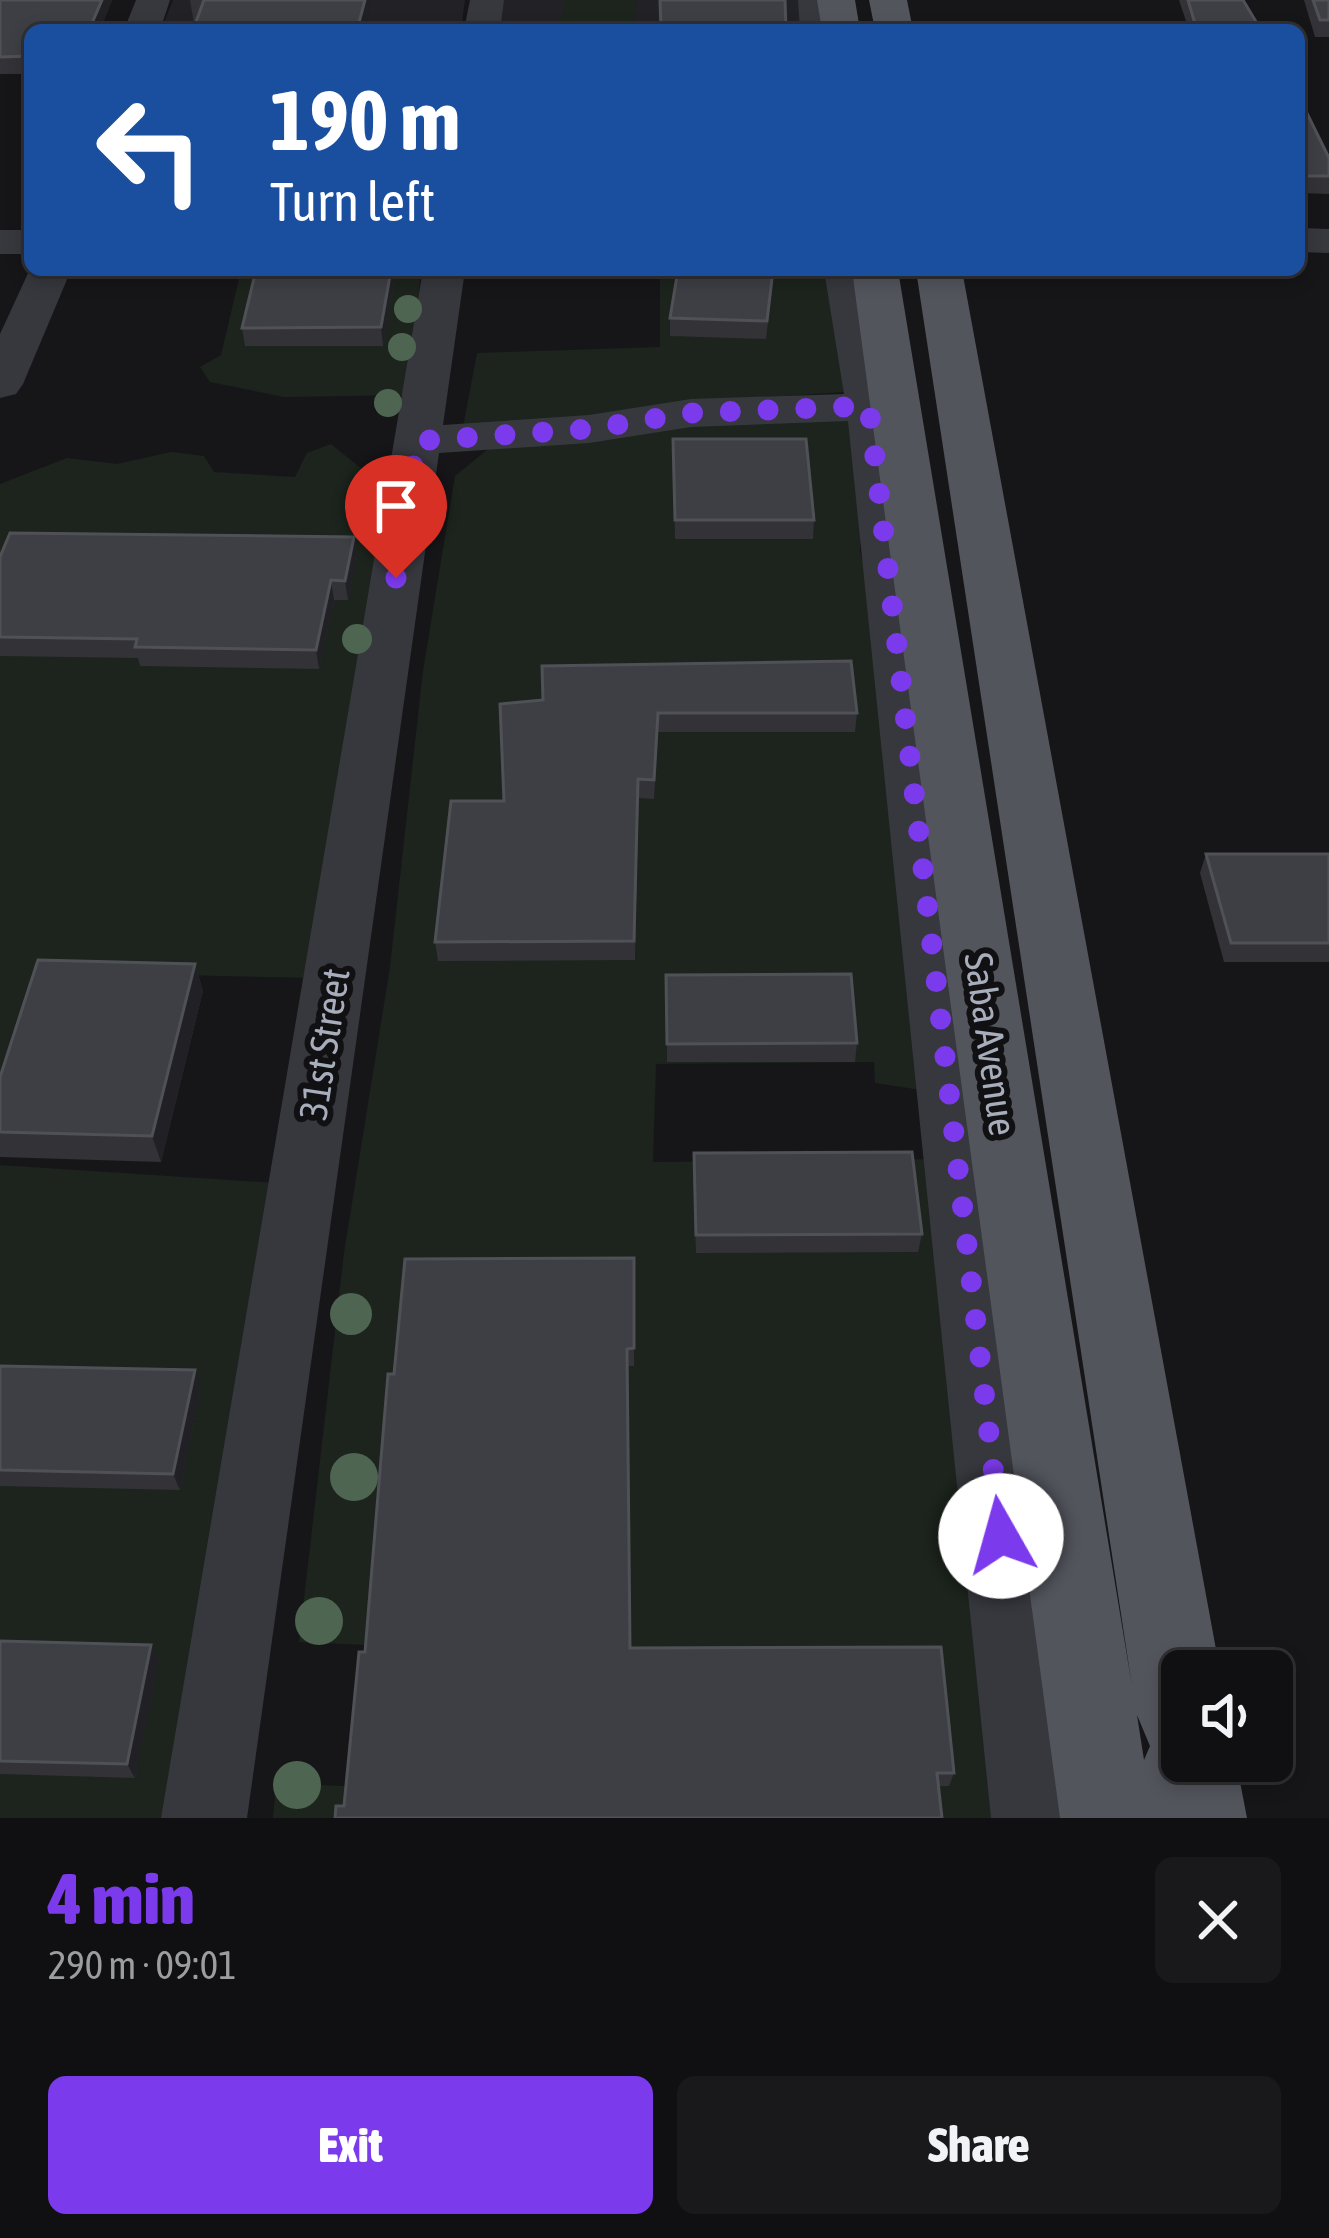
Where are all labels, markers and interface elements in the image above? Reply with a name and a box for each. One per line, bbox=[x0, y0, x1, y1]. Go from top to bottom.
icon: left bbox=[72, 72, 228, 228]
text: 190 m bbox=[270, 72, 460, 168]
text: Turn left bbox=[270, 171, 435, 232]
pin bbox=[345, 455, 447, 578]
icon: arrive bbox=[363, 473, 429, 539]
street label: Saba Avenue bbox=[956, 950, 1026, 1138]
street label: 31st Street bbox=[290, 965, 358, 1123]
position arrow bbox=[938, 1473, 1064, 1599]
map controls bbox=[1161, 1650, 1293, 1782]
button: sound bbox=[1161, 1650, 1293, 1782]
text: 4 min bbox=[48, 1857, 195, 1939]
button: close bbox=[1155, 1857, 1281, 1983]
text: 290 m · 09:01 bbox=[48, 1943, 237, 1987]
button: Exit bbox=[48, 2076, 653, 2214]
button: Share bbox=[677, 2076, 1281, 2214]

